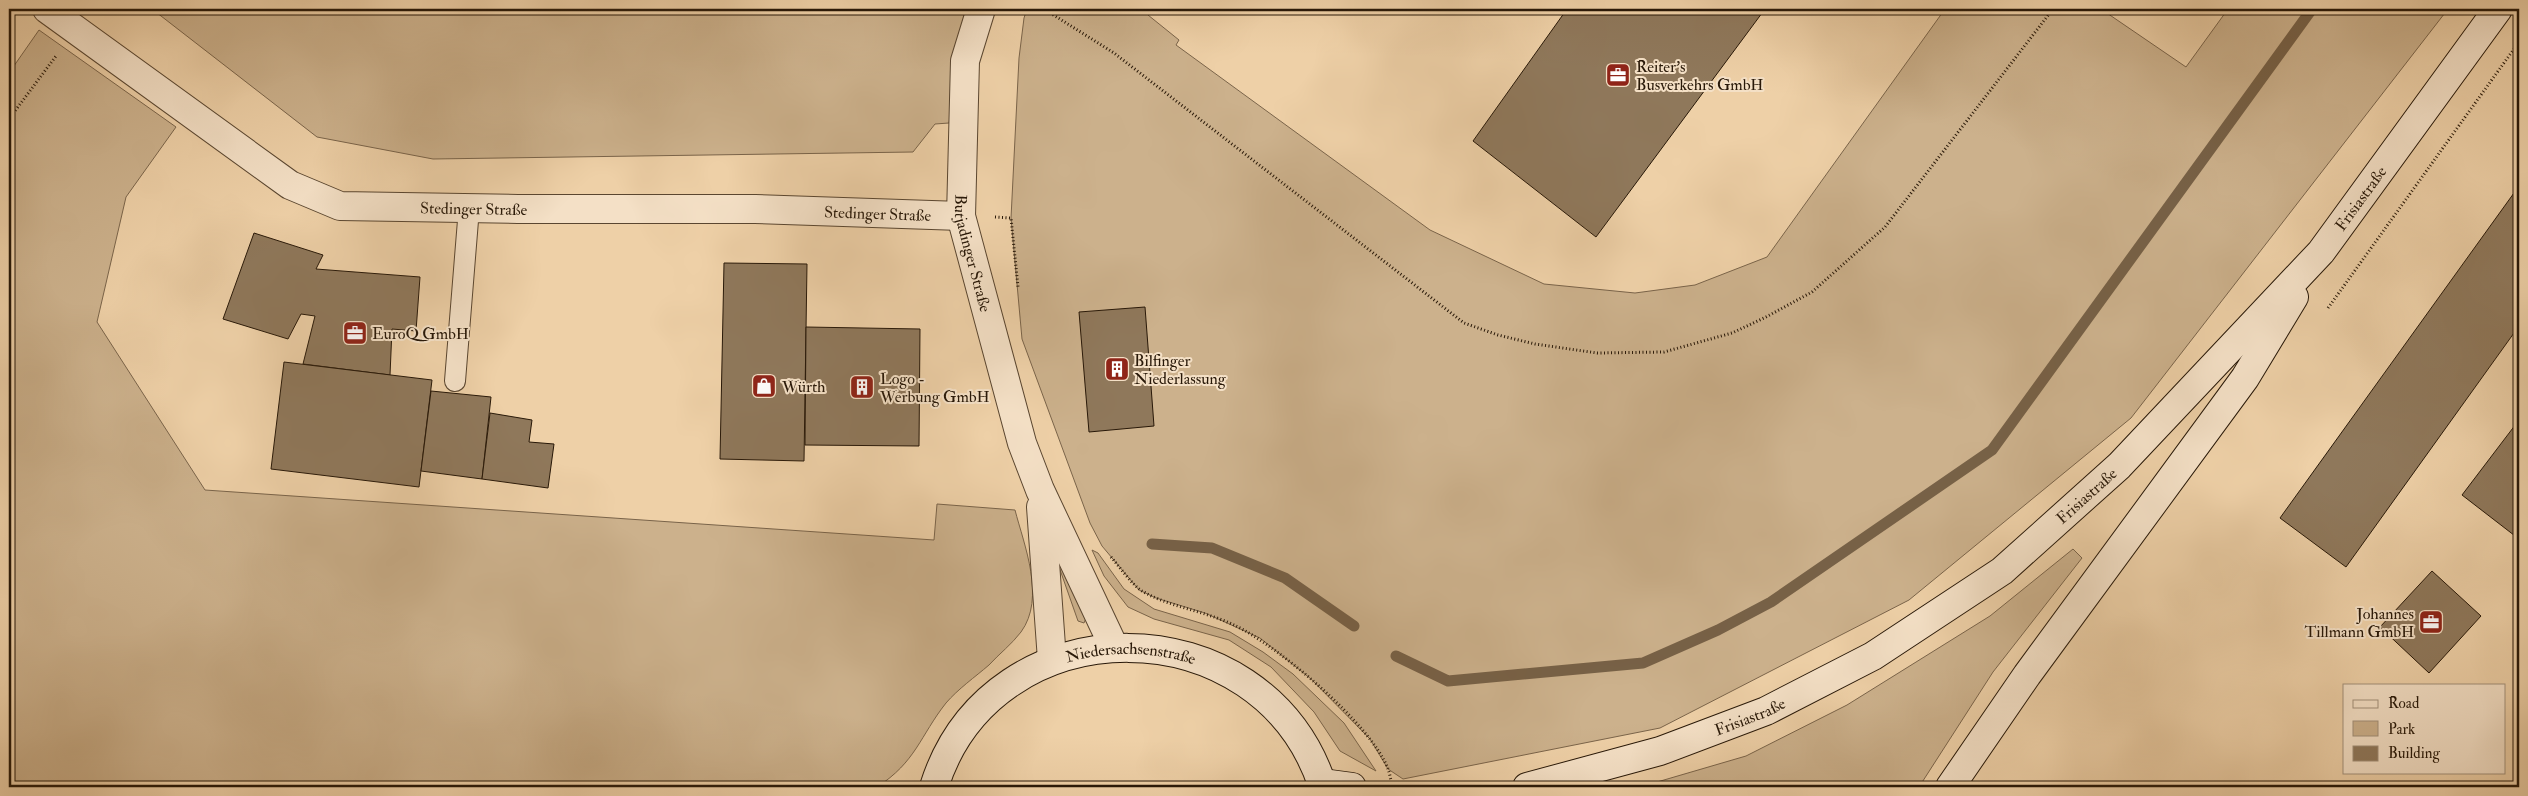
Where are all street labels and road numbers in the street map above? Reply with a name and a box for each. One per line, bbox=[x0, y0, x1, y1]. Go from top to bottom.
street label: Frisiastraße bbox=[2331, 162, 2391, 235]
street label: Butjadinger Straße bbox=[950, 194, 995, 315]
street label: Stedinger Straße bbox=[420, 198, 528, 220]
street label: Stedinger Straße bbox=[824, 202, 932, 226]
street label: Frisiastraße bbox=[2052, 464, 2122, 529]
street label: Niedersachsenstraße bbox=[1064, 639, 1198, 669]
street label: Frisiastraße bbox=[1712, 694, 1789, 741]

